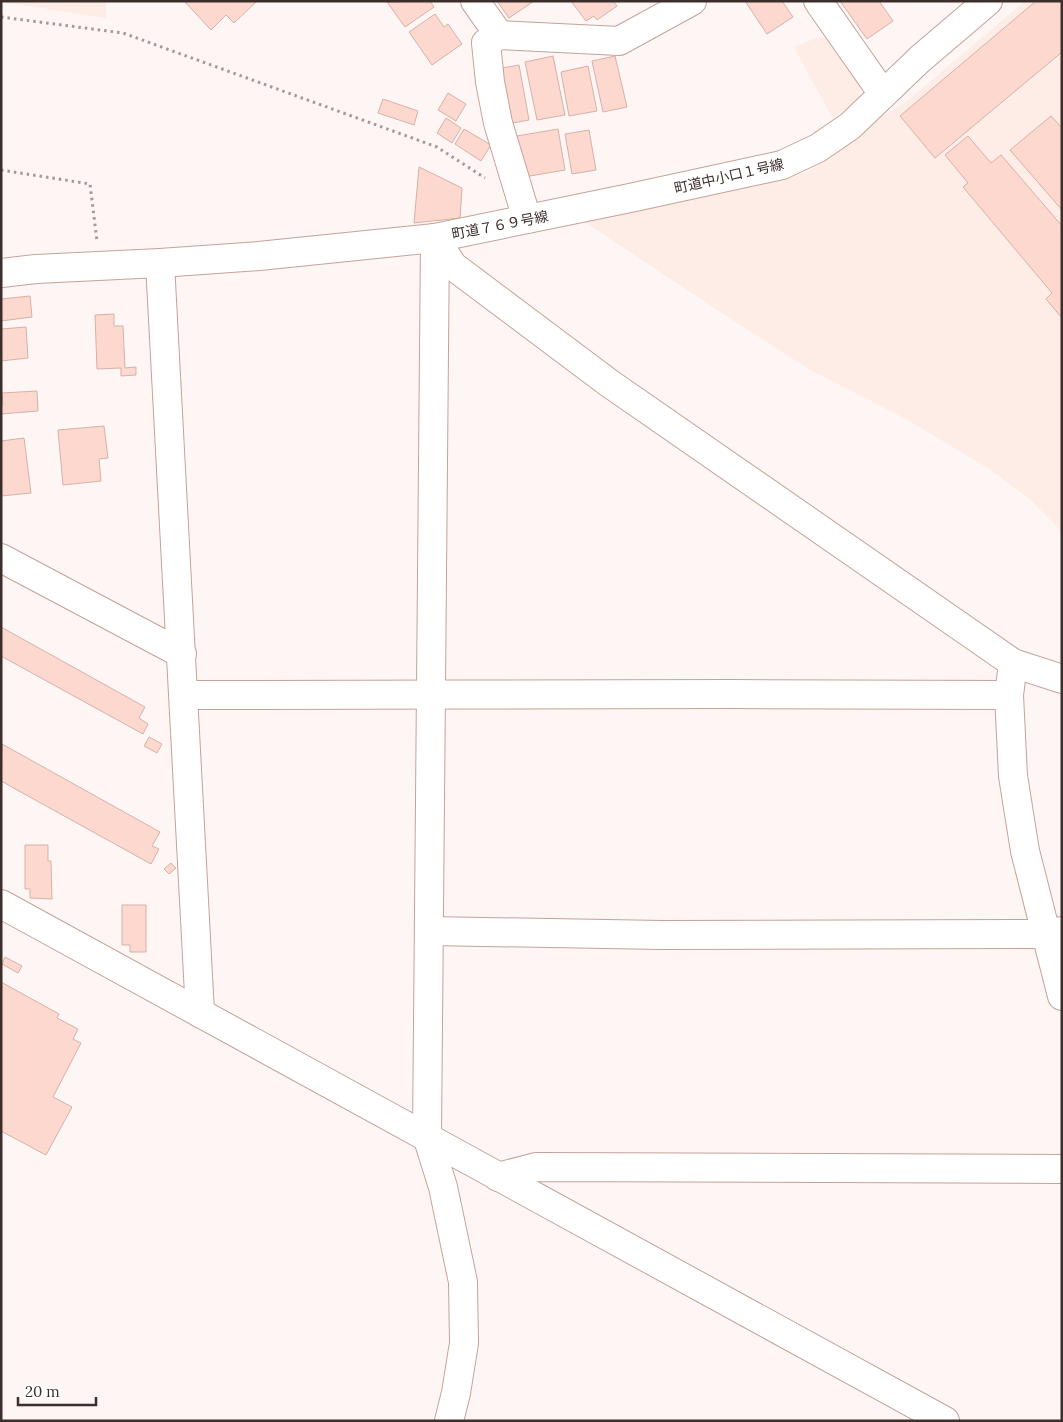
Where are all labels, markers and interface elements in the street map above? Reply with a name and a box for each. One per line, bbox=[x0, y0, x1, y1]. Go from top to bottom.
street label: 町道中小口１号線 bbox=[672, 155, 786, 197]
street label: 町道７６９号線 bbox=[450, 207, 550, 243]
scale bar bbox=[18, 1374, 95, 1406]
text: 20 m bbox=[25, 1382, 60, 1401]

